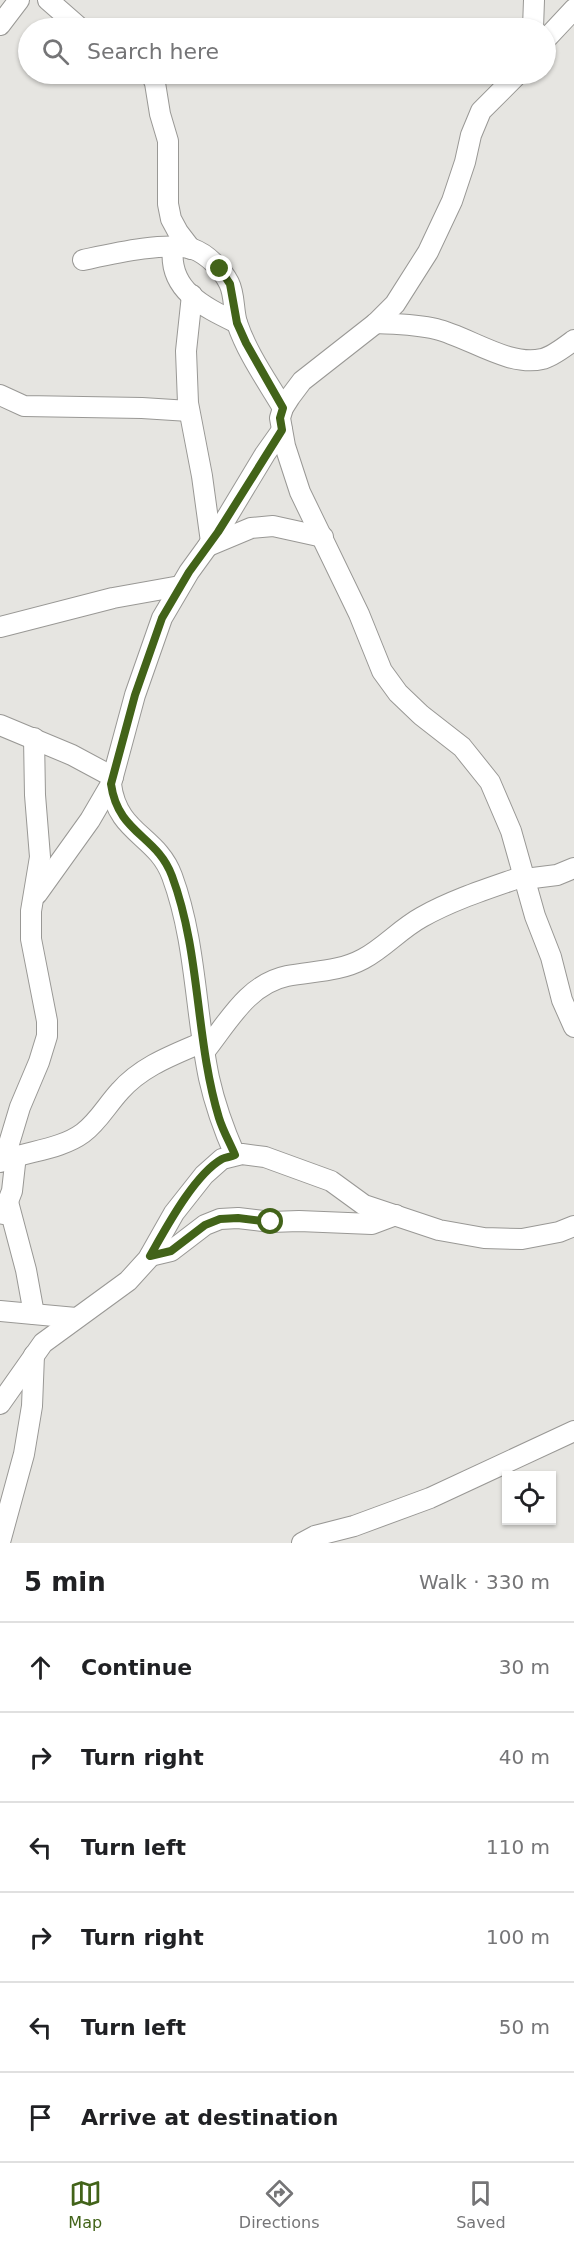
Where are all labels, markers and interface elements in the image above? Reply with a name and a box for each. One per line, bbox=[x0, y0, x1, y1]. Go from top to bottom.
search box bbox=[18, 18, 556, 84]
icon: search bbox=[39, 35, 72, 68]
text: Search here bbox=[87, 39, 219, 64]
route end bbox=[206, 255, 232, 281]
route start bbox=[257, 1208, 283, 1234]
map controls bbox=[502, 1471, 556, 1525]
button: locate bbox=[502, 1471, 556, 1525]
text: 5 min bbox=[24, 1567, 106, 1597]
text: Walk · 330 m bbox=[419, 1570, 550, 1594]
icon: ahead bbox=[24, 1651, 57, 1684]
text: Continue bbox=[81, 1655, 192, 1680]
text: 30 m bbox=[499, 1655, 550, 1679]
icon: right bbox=[24, 1741, 57, 1774]
text: Turn right bbox=[81, 1745, 204, 1770]
text: 40 m bbox=[499, 1745, 550, 1769]
icon: left bbox=[24, 1831, 57, 1864]
text: Turn left bbox=[81, 1835, 186, 1860]
text: 110 m bbox=[486, 1835, 550, 1859]
icon: right bbox=[24, 1921, 57, 1954]
text: Turn right bbox=[81, 1925, 204, 1950]
text: 100 m bbox=[486, 1925, 550, 1949]
icon: left bbox=[24, 2011, 57, 2044]
text: Turn left bbox=[81, 2015, 186, 2040]
text: 50 m bbox=[499, 2015, 550, 2039]
icon: arrive bbox=[24, 2101, 57, 2134]
text: Arrive at destination bbox=[81, 2105, 338, 2130]
tab: Map bbox=[68, 2177, 102, 2232]
tab: Directions bbox=[239, 2177, 319, 2232]
tab: Saved bbox=[456, 2177, 506, 2232]

